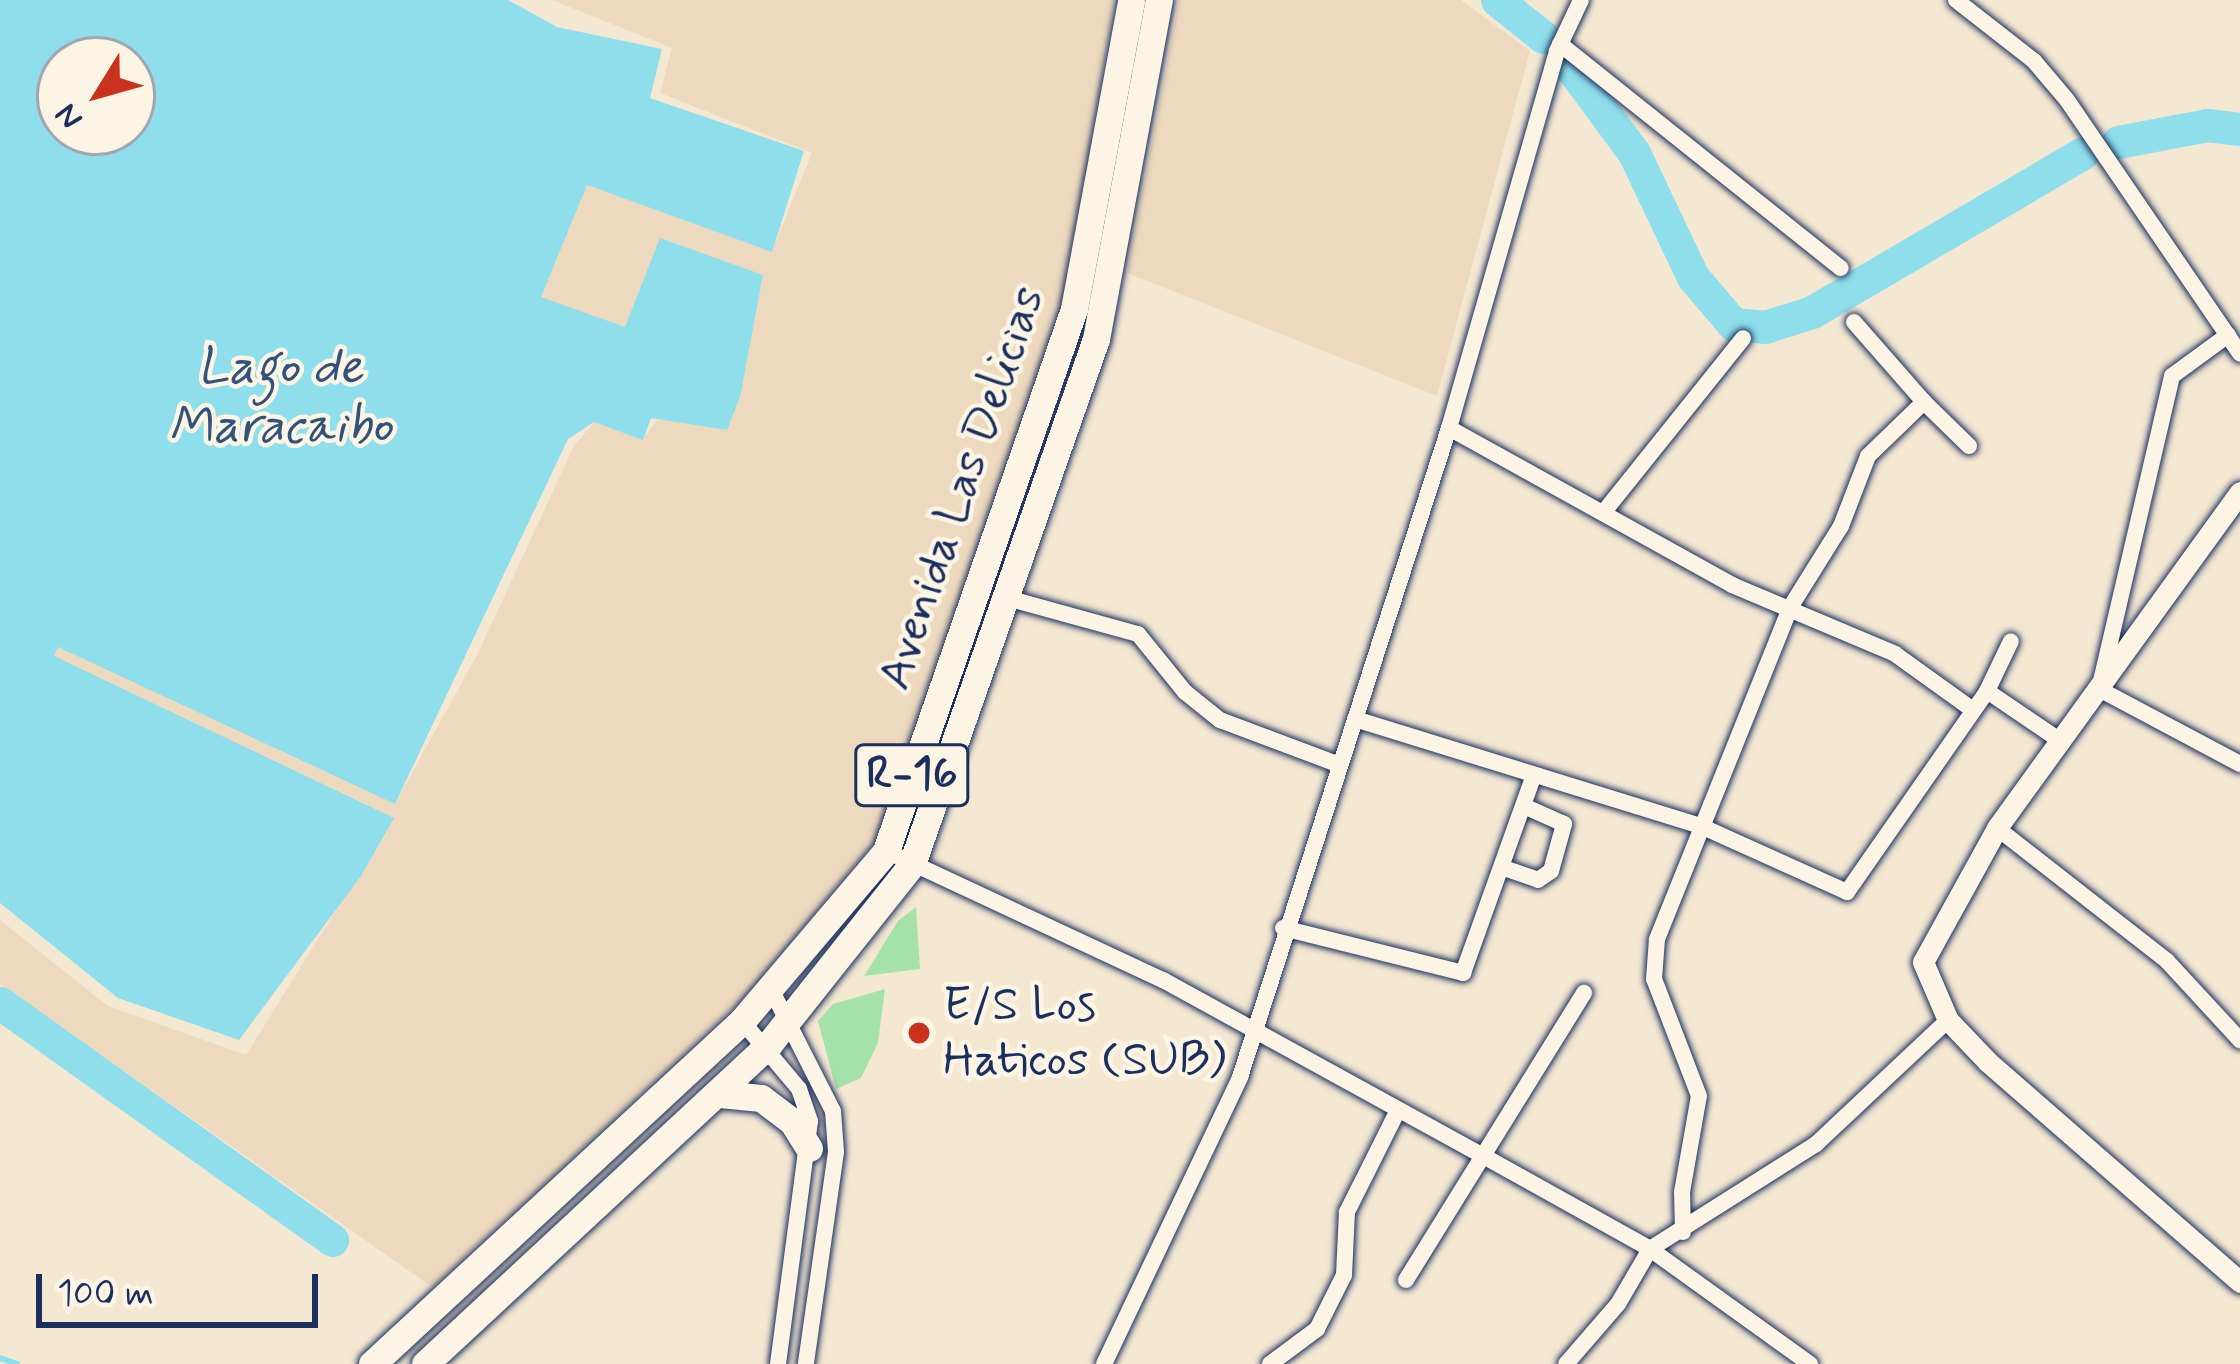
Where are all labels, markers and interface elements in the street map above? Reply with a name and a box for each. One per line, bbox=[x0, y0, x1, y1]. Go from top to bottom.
north arrow bbox=[36, 36, 156, 156]
text: N bbox=[45, 94, 94, 138]
street label: Avenida Las Delicias bbox=[866, 280, 1058, 696]
water label: Lago de Maracaibo bbox=[168, 338, 392, 458]
road number: R-16 bbox=[852, 736, 972, 814]
place label: E/S Los Haticos (SUB) bbox=[943, 976, 1226, 1089]
marker: E/S Los Haticos (SUB) bbox=[906, 1020, 932, 1046]
scale bar bbox=[42, 1250, 324, 1324]
text: 100 m bbox=[57, 1271, 154, 1318]

